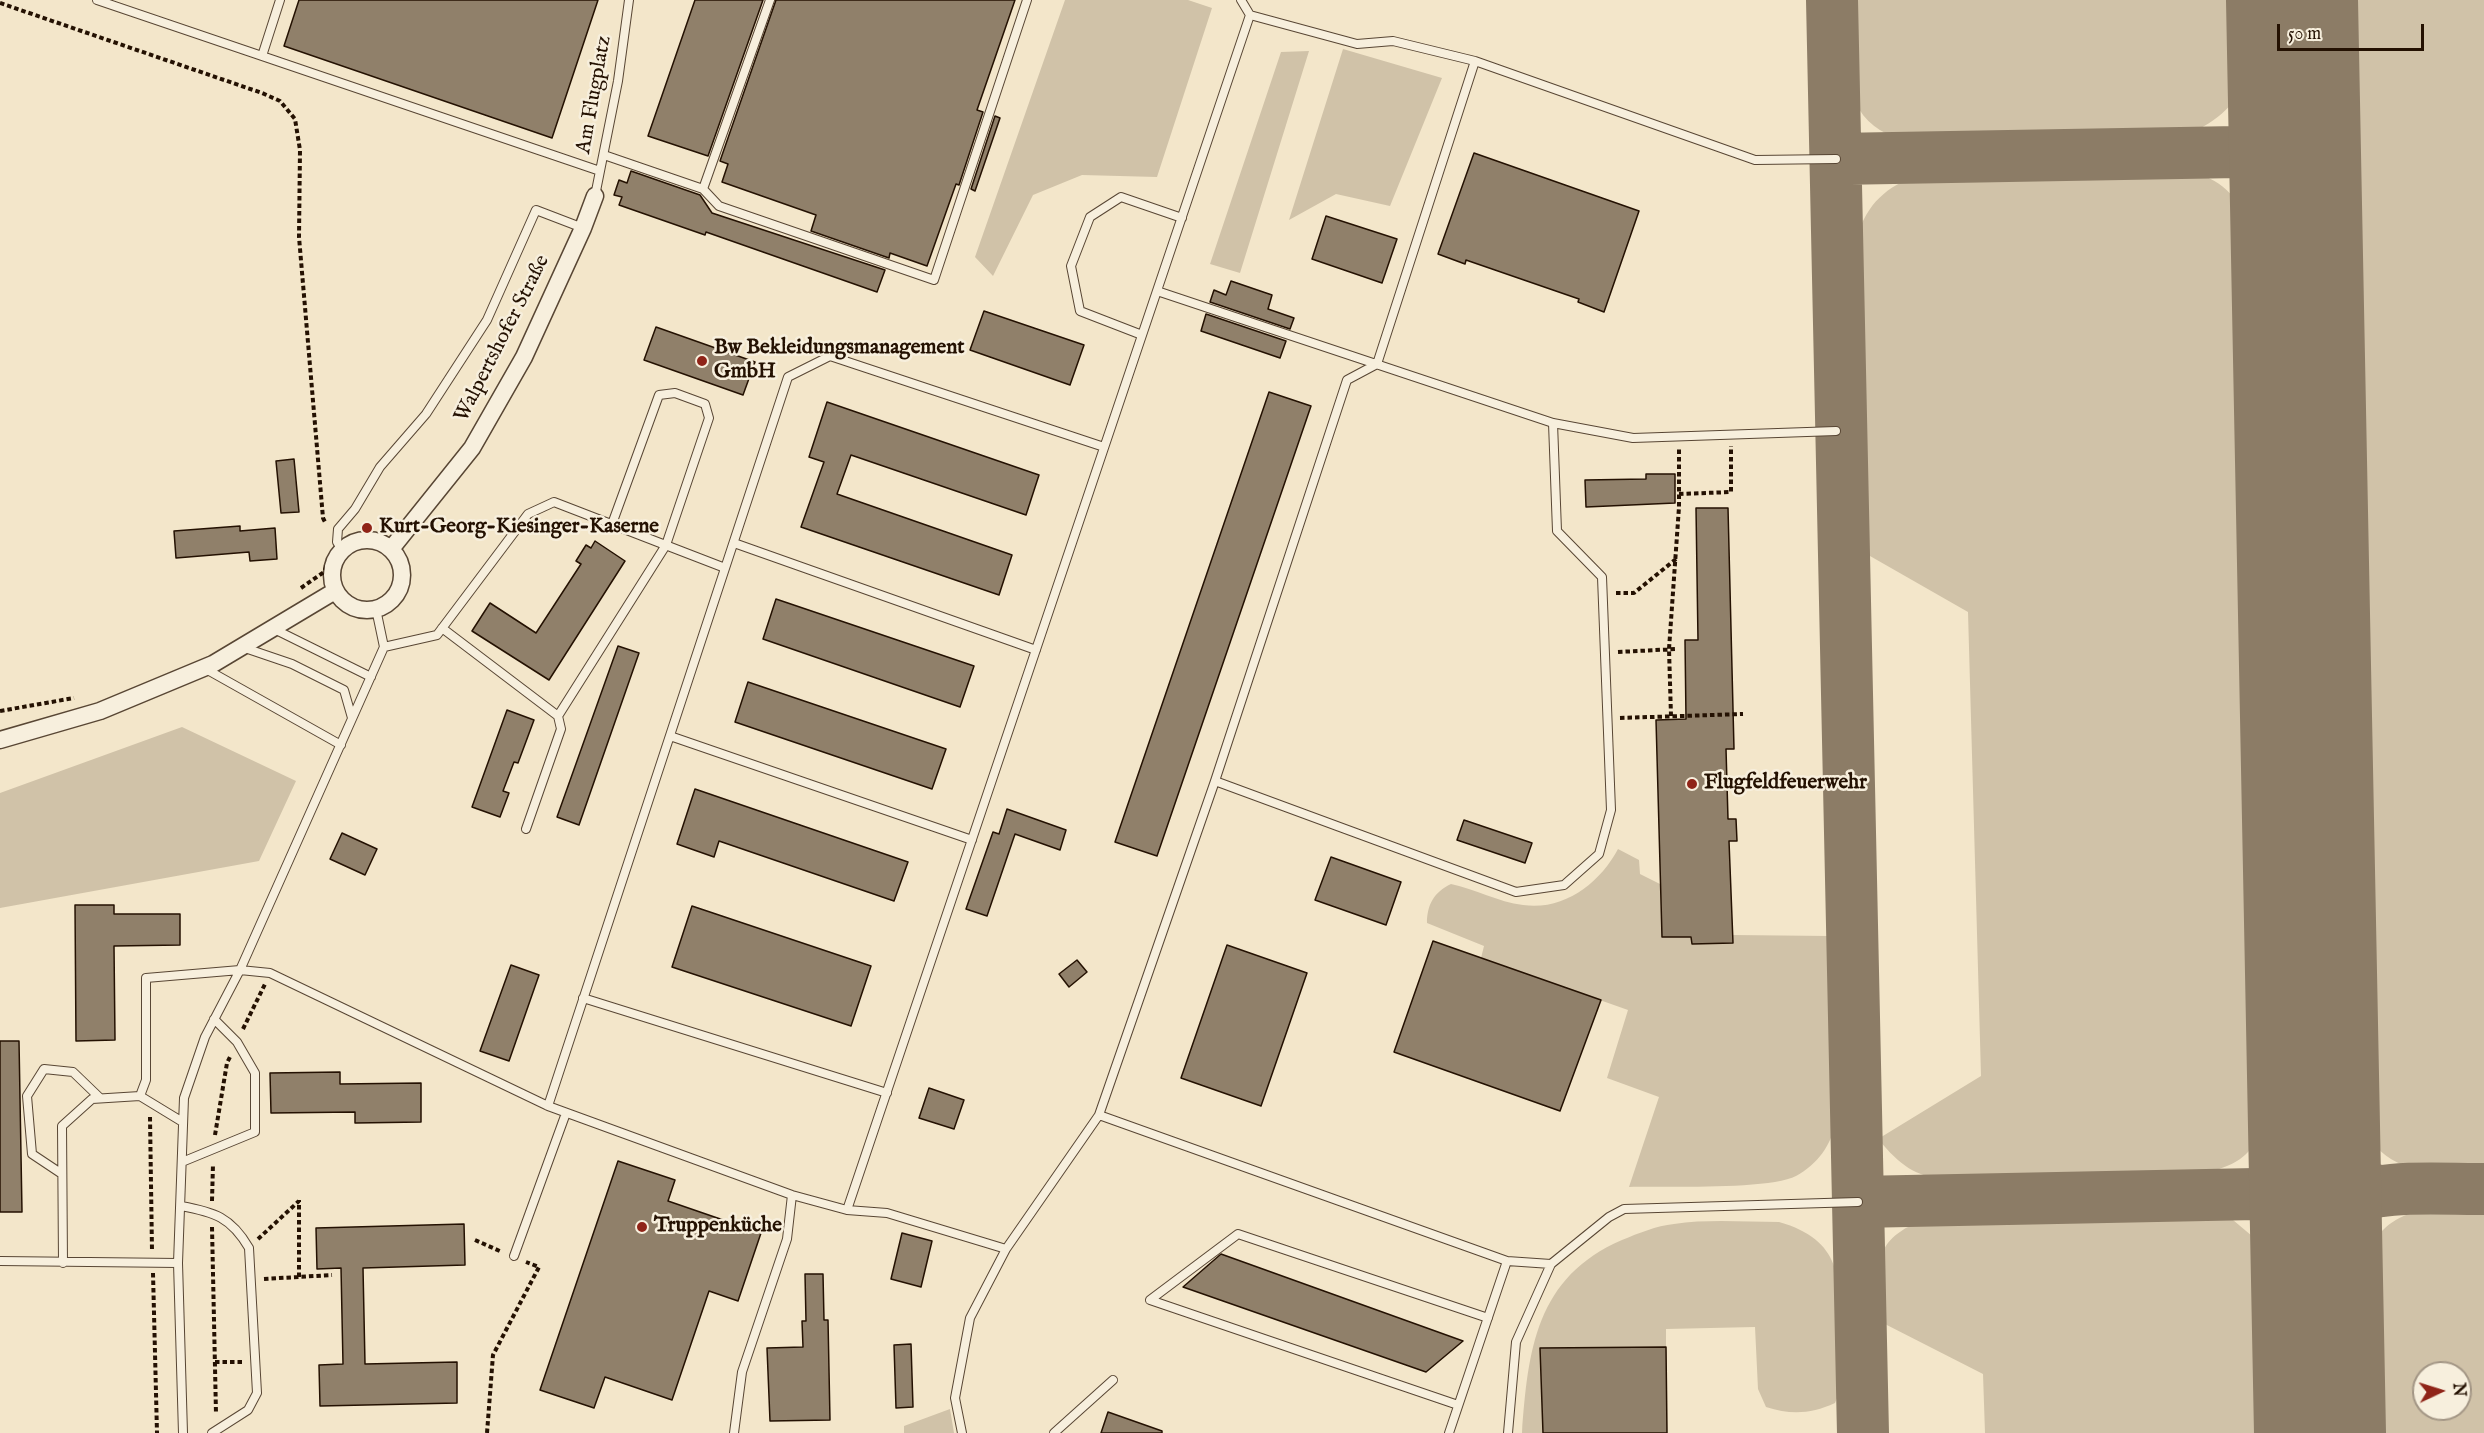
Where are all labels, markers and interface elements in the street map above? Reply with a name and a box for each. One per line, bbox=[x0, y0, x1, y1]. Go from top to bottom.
scale bar bbox=[2280, 12, 2427, 50]
text: 50 m bbox=[2288, 23, 2321, 46]
street label: Am Flugplatz bbox=[572, 34, 618, 156]
street label: Walpertshofer Straße bbox=[450, 251, 556, 427]
place label: Bw Bekleidungsmanagement GmbH bbox=[714, 336, 964, 386]
marker: Bw Bekleidungsmanagement GmbH bbox=[695, 354, 709, 368]
place label: Kurt-Georg-Kiesinger-Kaserne bbox=[379, 515, 659, 541]
marker: Kurt-Georg-Kiesinger-Kaserne bbox=[360, 521, 374, 535]
place label: Flugfeldfeuerwehr bbox=[1704, 771, 1867, 797]
marker: Flugfeldfeuerwehr bbox=[1685, 777, 1699, 791]
place label: Truppenküche bbox=[654, 1214, 782, 1240]
marker: Truppenküche bbox=[635, 1220, 649, 1234]
north arrow bbox=[2412, 1361, 2472, 1421]
text: N bbox=[2448, 1382, 2468, 1397]

